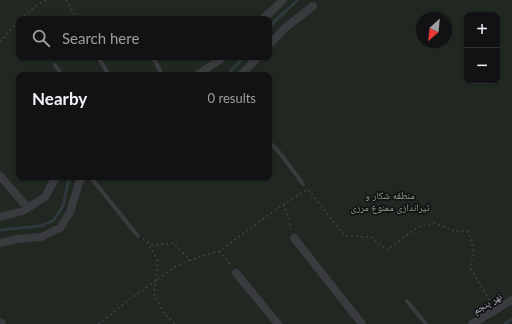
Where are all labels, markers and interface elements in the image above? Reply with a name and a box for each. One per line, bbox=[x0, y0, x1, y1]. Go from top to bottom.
north arrow bbox=[416, 12, 452, 48]
map controls bbox=[464, 12, 500, 84]
button: + bbox=[464, 12, 500, 48]
search box bbox=[16, 16, 272, 60]
icon: search bbox=[30, 27, 52, 49]
text: Search here bbox=[62, 29, 139, 47]
button: − bbox=[464, 48, 500, 84]
text: Nearby bbox=[32, 88, 87, 109]
text: 0 results bbox=[208, 90, 256, 106]
park label: منطقه شکار و تیراندازی ممنوع مرزی bbox=[350, 189, 430, 214]
street label: نهر پنجم bbox=[470, 290, 505, 318]

